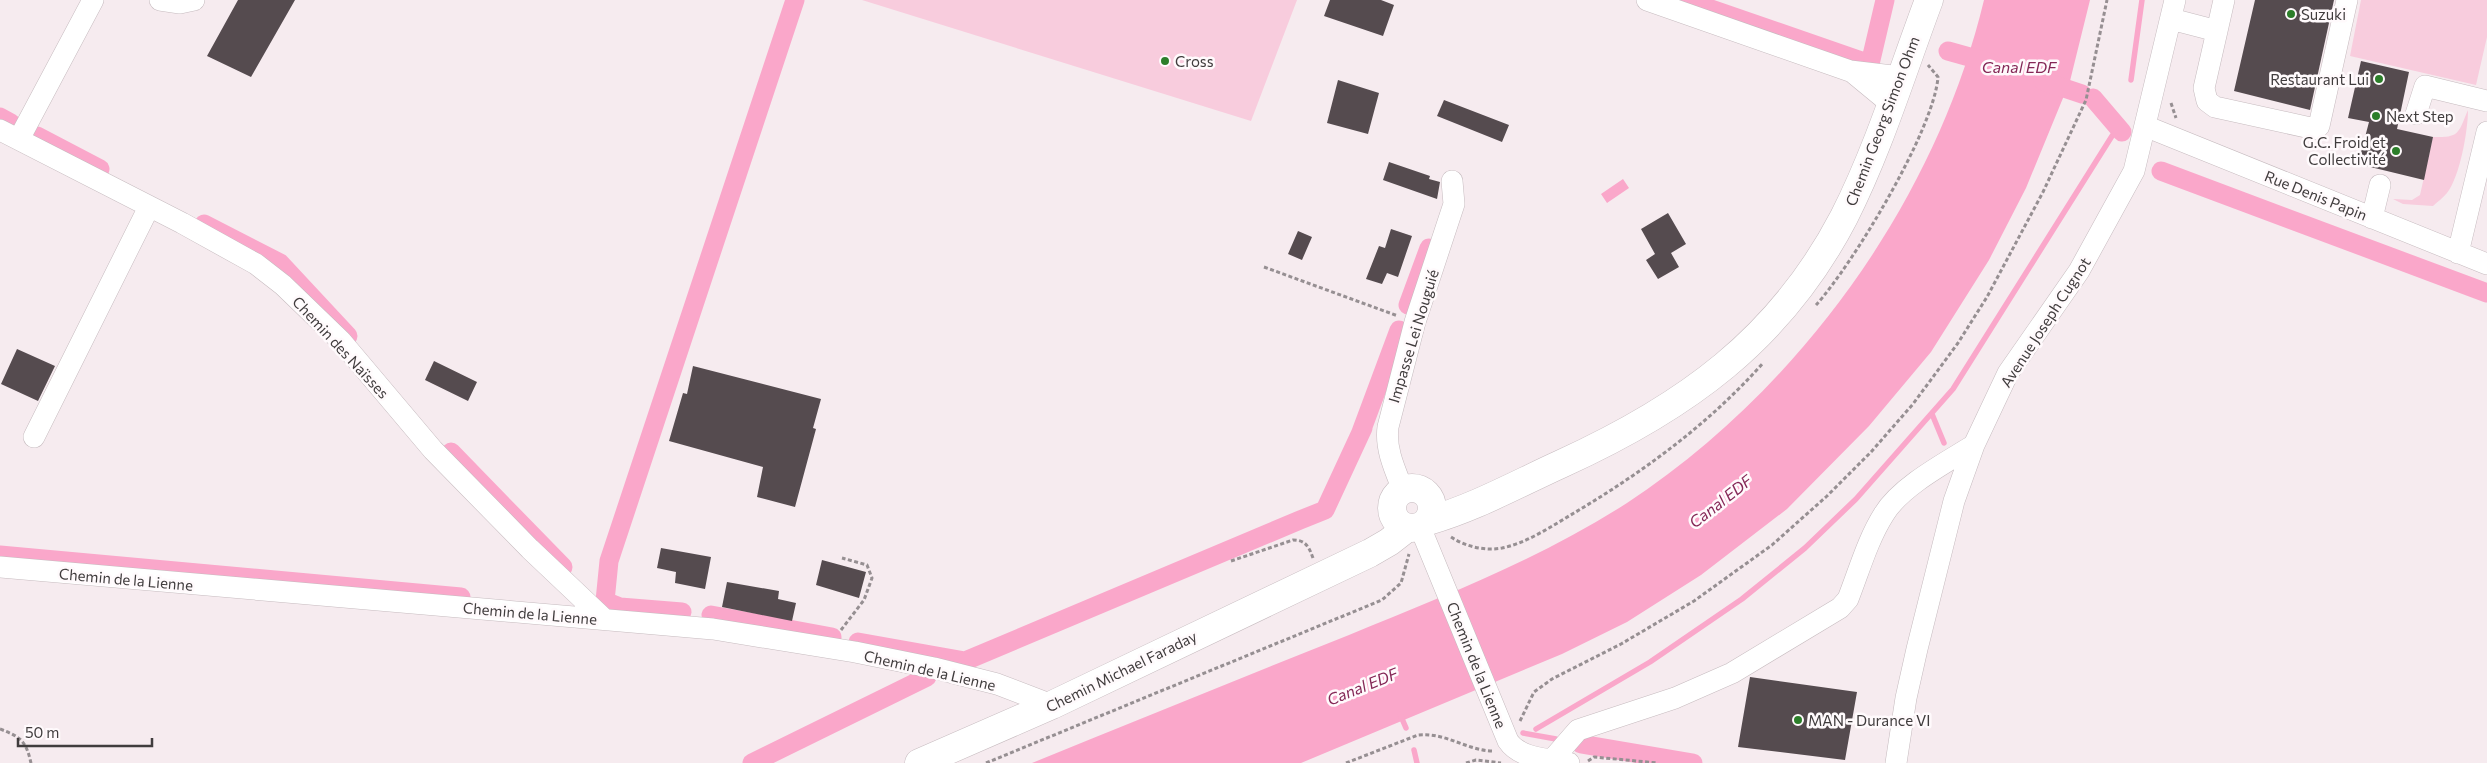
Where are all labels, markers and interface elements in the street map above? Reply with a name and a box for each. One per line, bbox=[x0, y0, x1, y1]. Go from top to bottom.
place label: Suzuki bbox=[2301, 5, 2346, 23]
marker: Suzuki bbox=[2285, 8, 2297, 20]
street label: Chemin Georg Simon Ohm bbox=[1841, 34, 1923, 208]
place label: Cross bbox=[1175, 52, 1214, 70]
marker: Cross bbox=[1159, 55, 1171, 67]
water label: Canal EDF bbox=[1982, 57, 2057, 76]
place label: Restaurant Lui bbox=[2270, 70, 2369, 88]
marker: Restaurant Lui bbox=[2373, 73, 2385, 85]
place label: Next Step bbox=[2386, 107, 2454, 125]
marker: Next Step bbox=[2370, 110, 2382, 122]
place label: G.C. Froid et Collectivité bbox=[2303, 133, 2386, 168]
marker: G.C. Froid et Collectivité bbox=[2390, 145, 2402, 157]
street label: Rue Denis Papin bbox=[2262, 166, 2370, 224]
street label: Avenue Joseph Cugnot bbox=[1996, 254, 2094, 390]
street label: Impasse Lei Nouguié bbox=[1384, 267, 1442, 405]
street label: Chemin des Naïsses bbox=[289, 292, 393, 402]
water label: Canal EDF bbox=[1685, 470, 1756, 531]
street label: Chemin de la Lienne bbox=[58, 564, 194, 594]
street label: Chemin de la Lienne bbox=[462, 598, 598, 628]
street label: Chemin de la Lienne bbox=[1443, 599, 1511, 731]
street label: Chemin Michael Faraday bbox=[1043, 626, 1200, 715]
street label: Chemin de la Lienne bbox=[862, 646, 998, 694]
water label: Canal EDF bbox=[1324, 663, 1401, 709]
place label: MAN - Durance VI bbox=[1808, 711, 1931, 729]
marker: MAN - Durance VI bbox=[1792, 714, 1804, 726]
scale bar bbox=[18, 716, 151, 748]
text: 50 m bbox=[25, 723, 59, 741]

